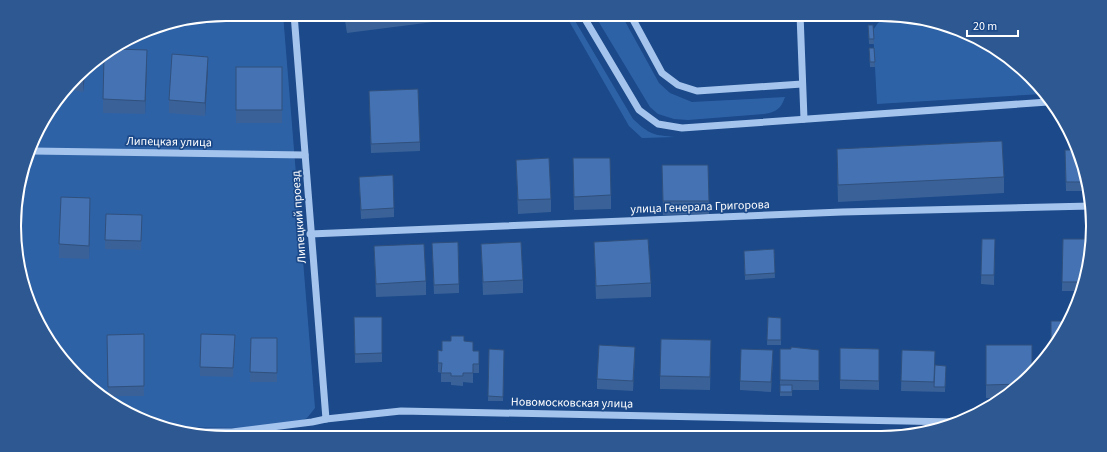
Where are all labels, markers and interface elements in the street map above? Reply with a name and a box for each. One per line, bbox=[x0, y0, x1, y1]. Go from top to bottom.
scale bar bbox=[967, 12, 1018, 38]
text: 20 m bbox=[973, 18, 997, 35]
street label: Липецкая улица bbox=[126, 133, 212, 151]
street label: Липецкий проезд bbox=[287, 169, 311, 264]
street label: улица Генерала Григорова bbox=[630, 196, 770, 218]
street label: Новомосковская улица bbox=[511, 393, 633, 413]

